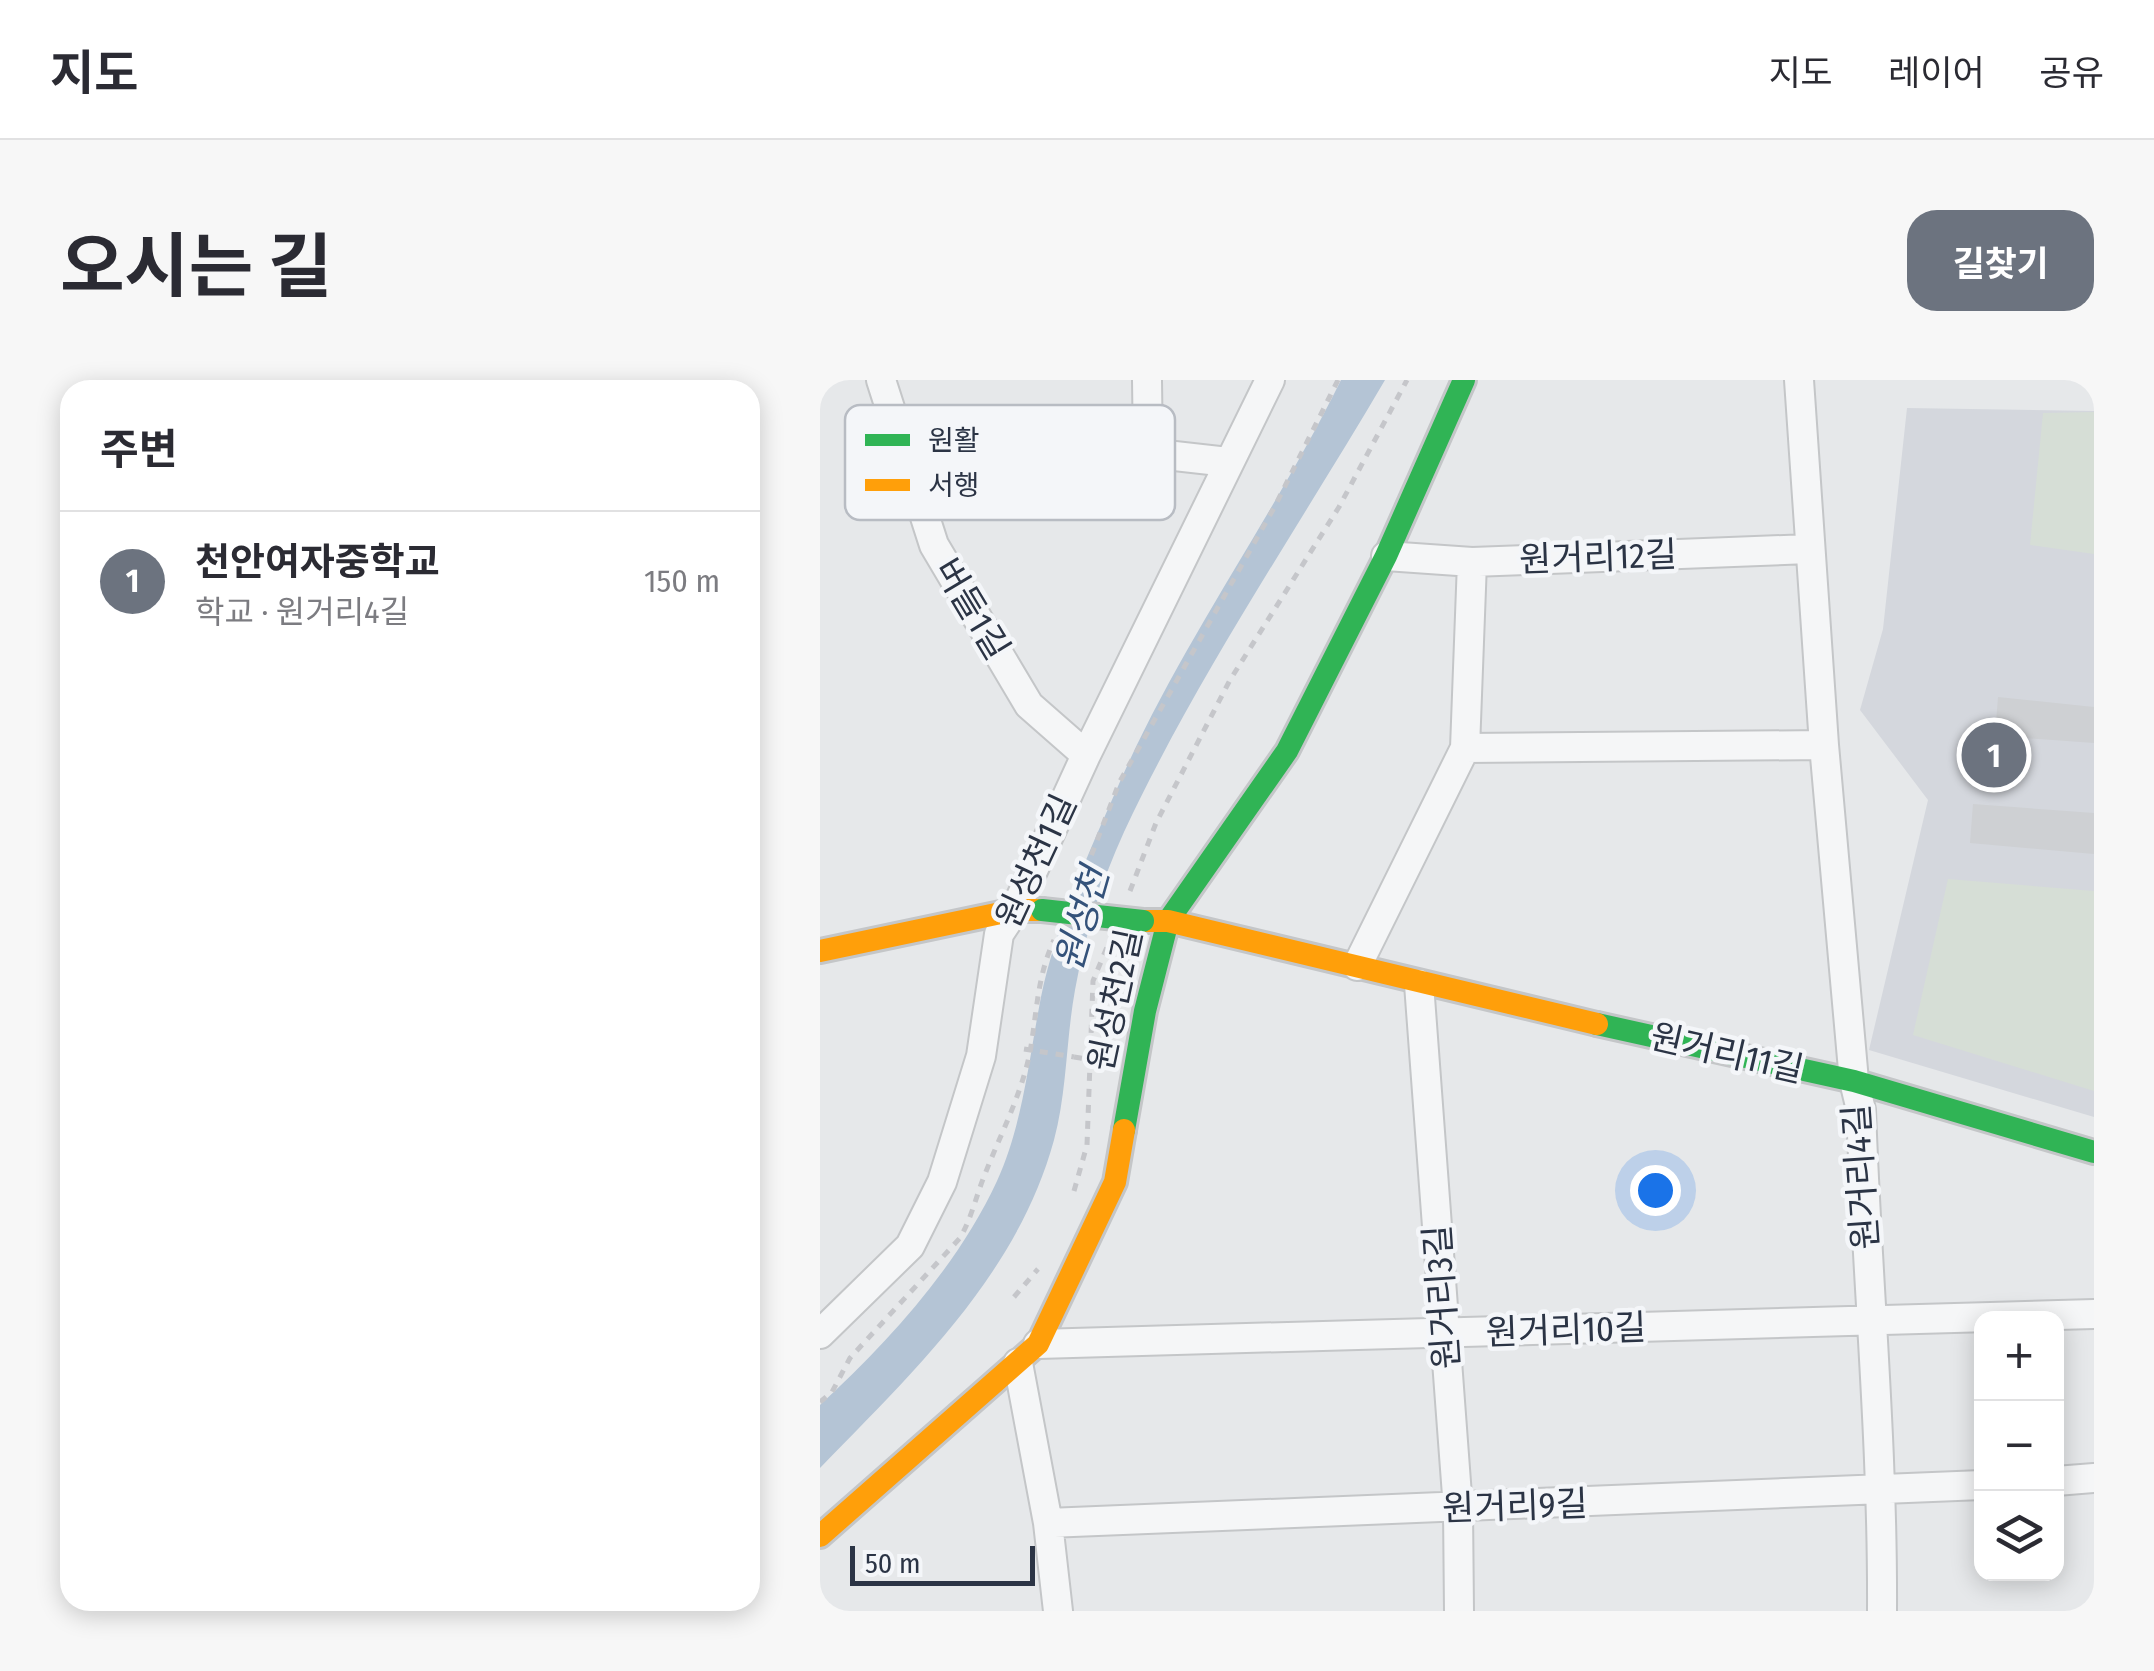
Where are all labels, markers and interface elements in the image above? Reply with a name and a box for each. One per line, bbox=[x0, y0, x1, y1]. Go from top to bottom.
text: 지도 bbox=[50, 45, 138, 103]
text: 지도 bbox=[1769, 52, 1833, 94]
text: 레이어 bbox=[1888, 52, 1985, 94]
text: 공유 bbox=[2040, 52, 2104, 94]
button: 길찾기 bbox=[1907, 210, 2094, 311]
text: 오시는 길 bbox=[60, 226, 332, 310]
legend bbox=[845, 405, 1175, 520]
text: 원활 bbox=[928, 424, 980, 457]
text: 주변 bbox=[100, 425, 177, 475]
text: 서행 bbox=[928, 469, 980, 502]
street label: 원거리12길 bbox=[1518, 533, 1678, 581]
text: 천안여자중학교 bbox=[195, 539, 440, 585]
street label: 버들1길 bbox=[926, 551, 1018, 667]
text: 1 bbox=[126, 562, 139, 600]
text: 150 m bbox=[644, 562, 720, 600]
text: 학교 · 원거리4길 bbox=[195, 593, 409, 631]
pin: 1 bbox=[1962, 718, 2026, 792]
street label: 원성천1길 bbox=[987, 788, 1085, 934]
water label: 원성천 bbox=[1046, 862, 1118, 976]
street label: 원성천2길 bbox=[1079, 925, 1151, 1075]
street label: 원거리11길 bbox=[1646, 1015, 1808, 1091]
street label: 원거리4길 bbox=[1835, 1103, 1887, 1251]
your location bbox=[1630, 1165, 1681, 1216]
street label: 원거리3길 bbox=[1416, 1223, 1468, 1371]
street label: 원거리10길 bbox=[1485, 1306, 1647, 1354]
map controls bbox=[1974, 1311, 2064, 1581]
button: + bbox=[1974, 1311, 2064, 1401]
button: − bbox=[1974, 1401, 2064, 1491]
street label: 원거리9길 bbox=[1441, 1482, 1589, 1530]
button: layers bbox=[1974, 1491, 2064, 1581]
scale bar bbox=[850, 1541, 1035, 1586]
text: 50 m bbox=[865, 1547, 921, 1580]

